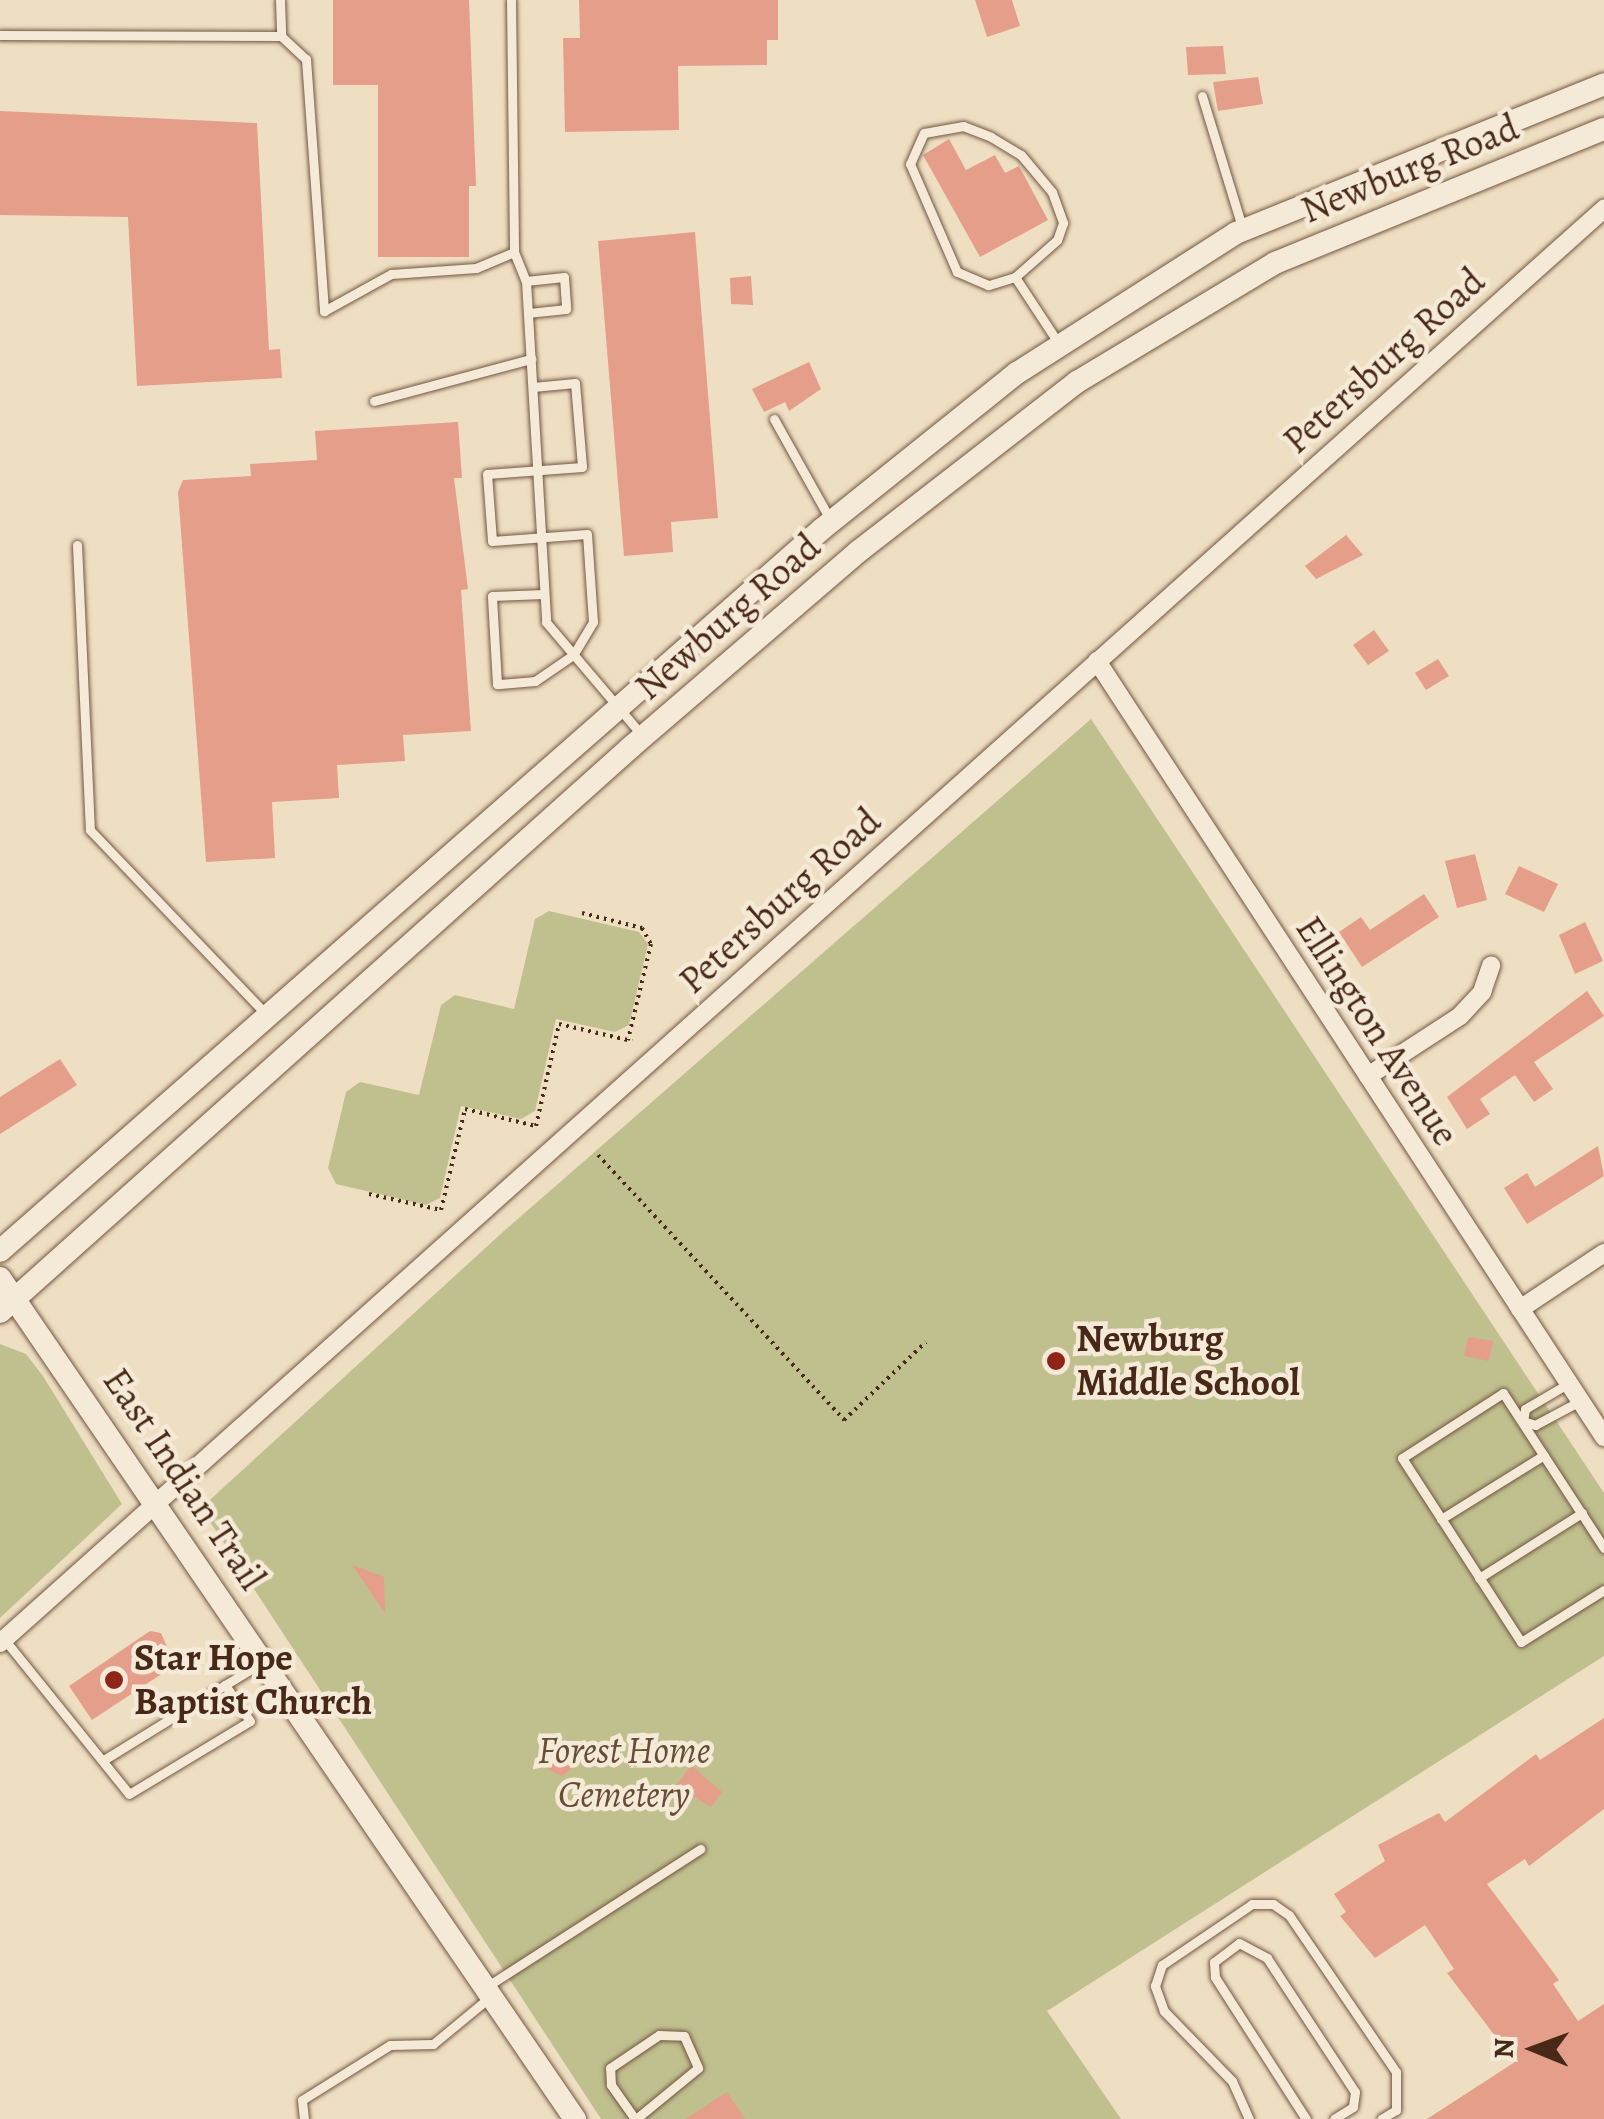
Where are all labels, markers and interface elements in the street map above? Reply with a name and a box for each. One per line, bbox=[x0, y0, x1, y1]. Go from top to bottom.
street label: Newburg Road bbox=[1295, 105, 1525, 233]
street label: Petersburg Road bbox=[1274, 258, 1494, 464]
street label: Newburg Road bbox=[626, 524, 830, 710]
street label: Petersburg Road bbox=[670, 798, 890, 1004]
street label: Ellington Avenue bbox=[1286, 908, 1468, 1154]
place label: Newburg Middle School bbox=[1076, 1316, 1300, 1406]
marker: Newburg Middle School bbox=[1045, 1350, 1067, 1372]
street label: East Indian Trail bbox=[93, 1359, 275, 1599]
place label: Star Hope Baptist Church bbox=[134, 1635, 372, 1725]
marker: Star Hope Baptist Church bbox=[103, 1669, 125, 1691]
park label: Forest Home Cemetery bbox=[538, 1728, 710, 1818]
north arrow bbox=[1484, 1999, 1584, 2099]
text: N bbox=[1485, 2038, 1523, 2059]

